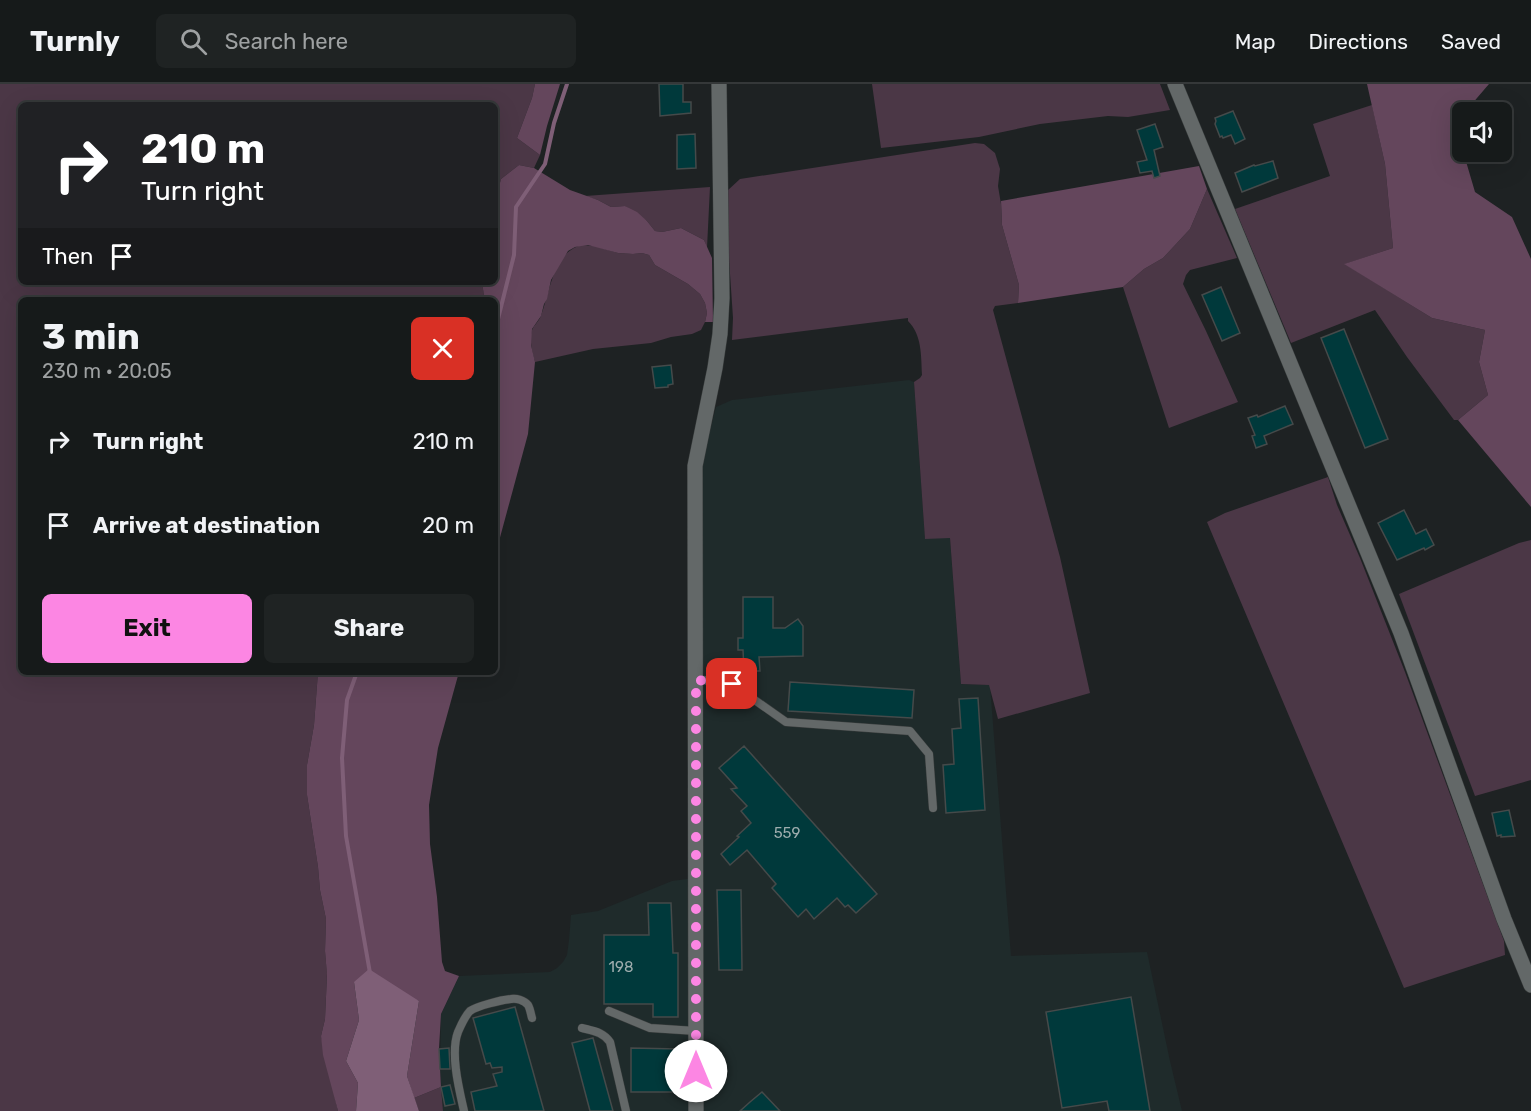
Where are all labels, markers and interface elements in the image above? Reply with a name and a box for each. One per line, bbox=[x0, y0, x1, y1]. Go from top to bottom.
search box bbox=[156, 14, 576, 68]
text: Turnly bbox=[30, 25, 120, 58]
icon: search bbox=[177, 25, 210, 58]
text: Search here bbox=[225, 28, 348, 55]
text: Map bbox=[1235, 29, 1276, 54]
text: Directions bbox=[1309, 29, 1408, 54]
text: Saved bbox=[1441, 29, 1501, 54]
map controls bbox=[1452, 102, 1512, 162]
button: sound bbox=[1452, 102, 1512, 162]
text: 210 m bbox=[141, 124, 265, 174]
icon: right bbox=[42, 126, 120, 204]
text: Turn right bbox=[141, 175, 264, 207]
icon: arrive bbox=[105, 240, 138, 273]
text: Then bbox=[42, 243, 93, 270]
text: 3 min bbox=[42, 315, 140, 358]
button: close bbox=[411, 317, 474, 380]
text: 230 m · 20:05 bbox=[42, 359, 172, 383]
icon: right bbox=[42, 425, 75, 458]
text: Turn right bbox=[93, 428, 203, 455]
text: 210 m bbox=[413, 428, 474, 455]
icon: arrive bbox=[42, 509, 75, 542]
text: Arrive at destination bbox=[93, 512, 320, 539]
text: 20 m bbox=[422, 512, 474, 539]
button: Exit bbox=[42, 594, 252, 663]
button: Share bbox=[264, 594, 474, 663]
pin bbox=[706, 658, 757, 709]
icon: arrive bbox=[715, 667, 748, 700]
house number: 559 bbox=[774, 824, 800, 842]
house number: 198 bbox=[609, 958, 633, 976]
position arrow bbox=[664, 1039, 728, 1103]

